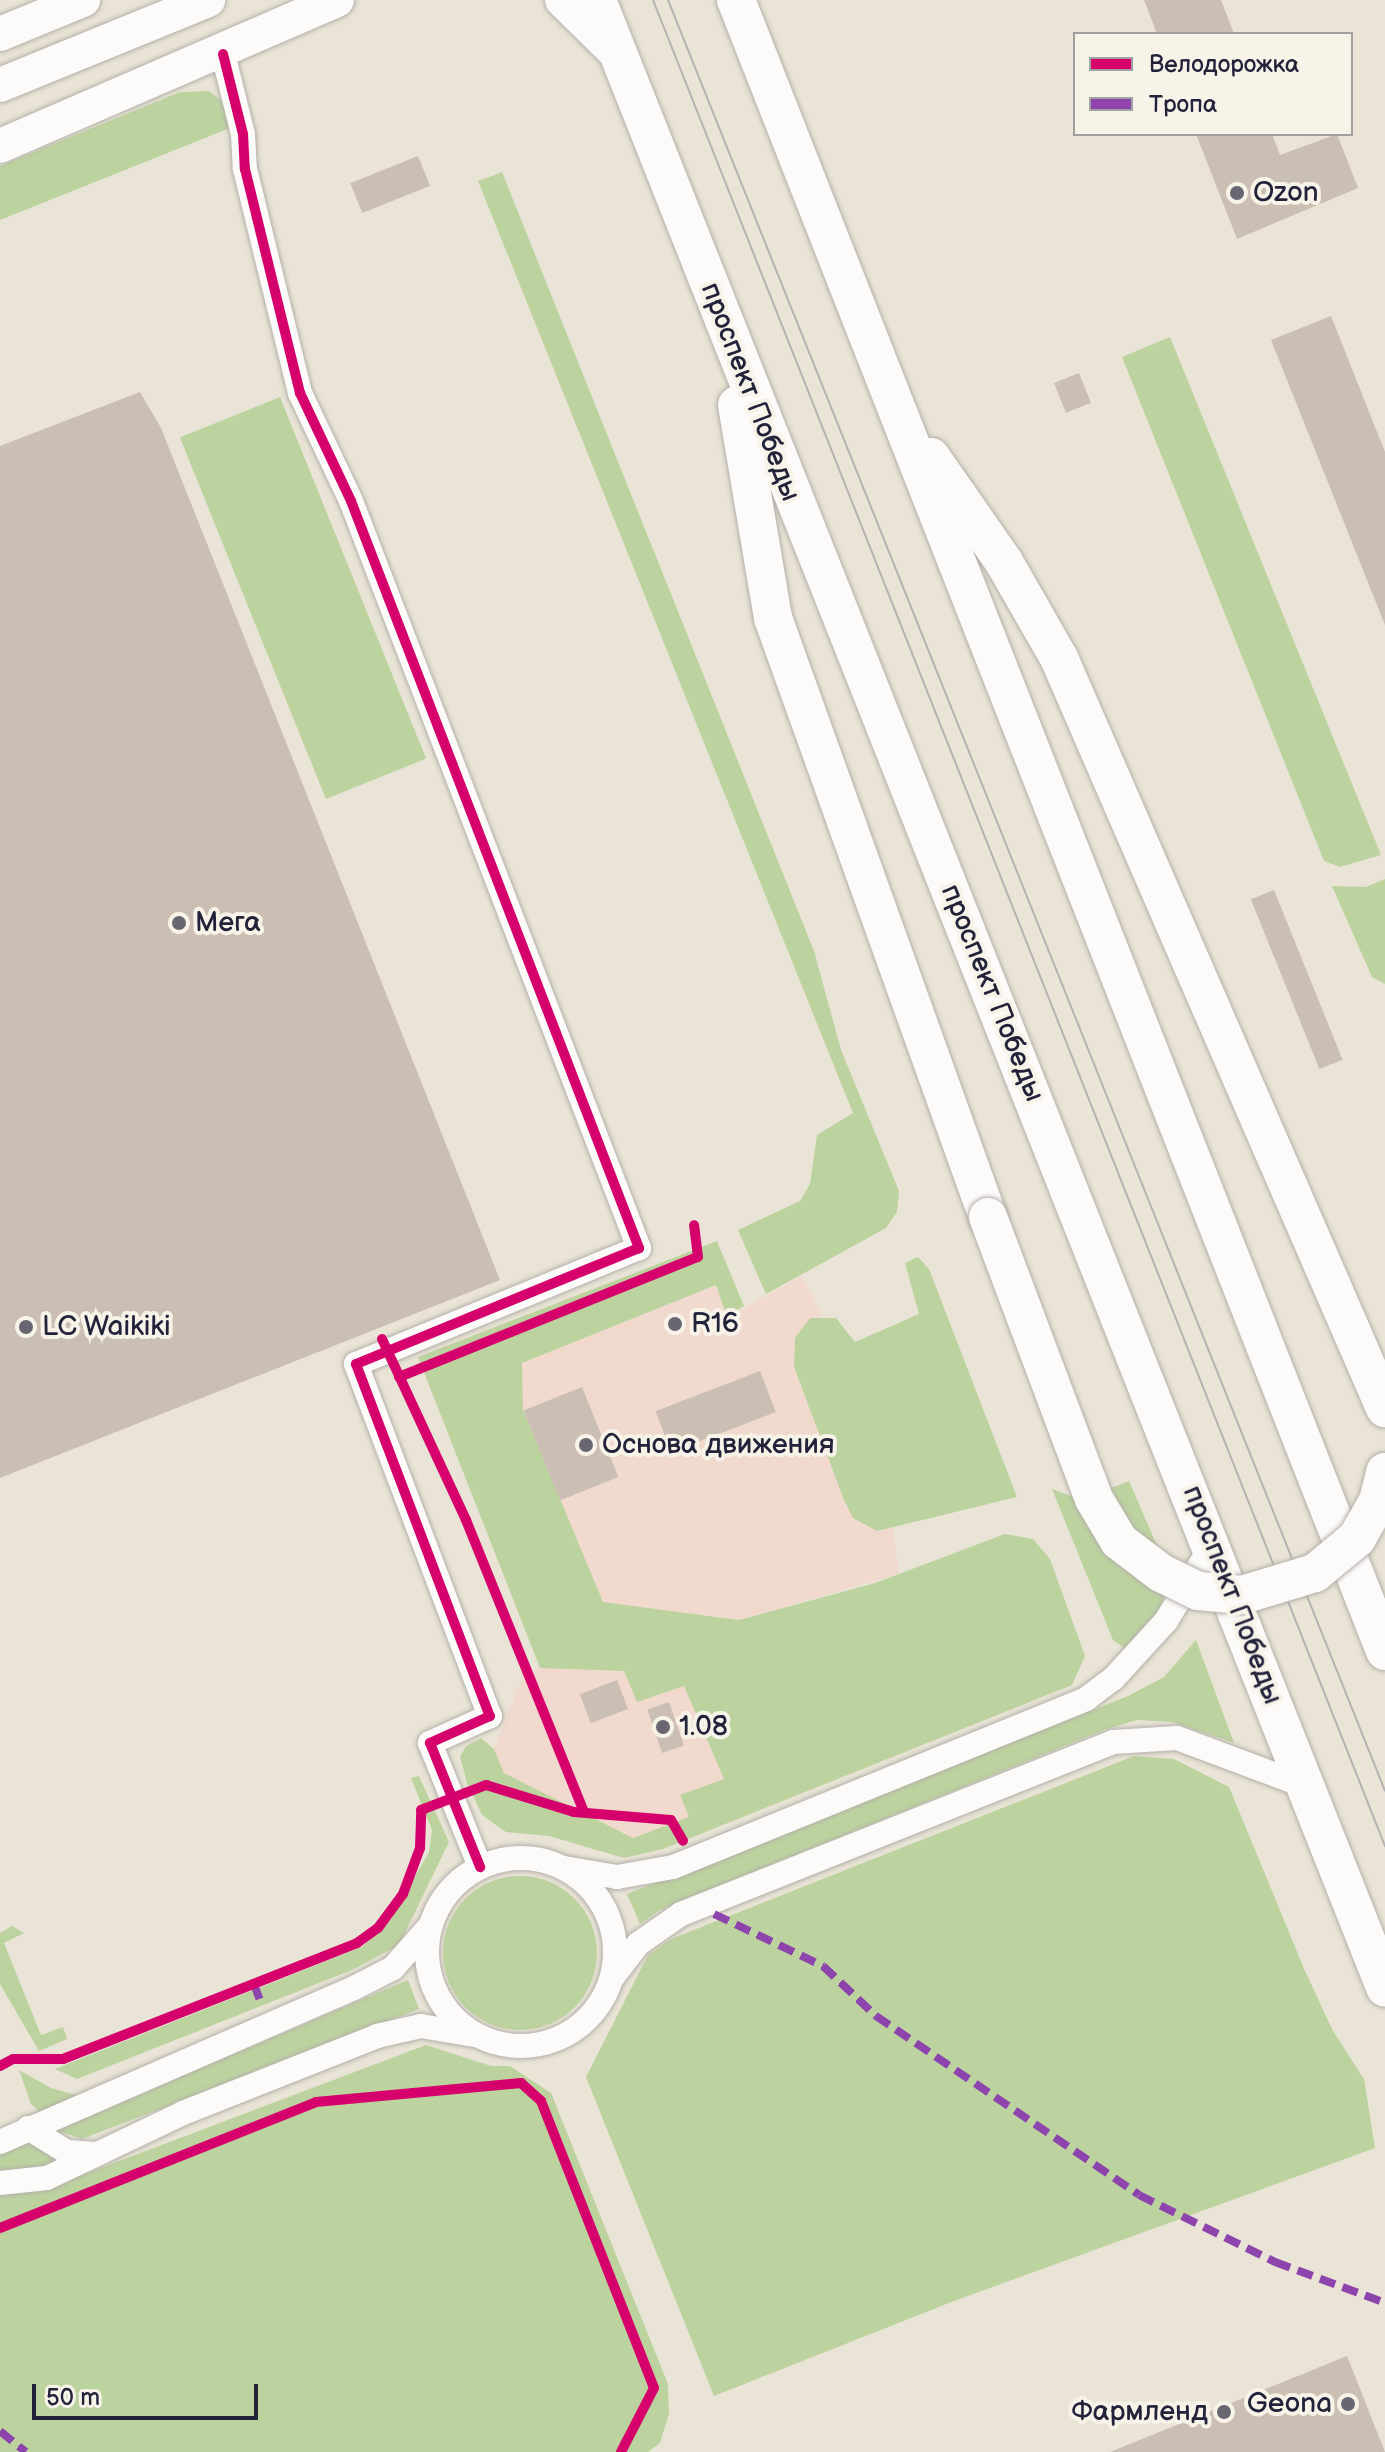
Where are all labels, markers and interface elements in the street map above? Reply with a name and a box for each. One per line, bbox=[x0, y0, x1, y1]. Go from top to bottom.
legend bbox=[1073, 32, 1353, 136]
text: Велодорожка bbox=[1149, 50, 1299, 79]
text: Тропа bbox=[1149, 90, 1217, 119]
place label: Ozon bbox=[1253, 176, 1319, 210]
marker: Ozon bbox=[1228, 184, 1246, 202]
street label: проспект Победы bbox=[693, 278, 807, 506]
street label: проспект Победы bbox=[933, 879, 1051, 1107]
place label: Мега bbox=[195, 906, 261, 940]
marker: Мега bbox=[170, 914, 188, 932]
place label: R16 bbox=[691, 1307, 739, 1341]
place label: LC Waikiki bbox=[42, 1310, 172, 1344]
marker: R16 bbox=[666, 1315, 684, 1333]
marker: LC Waikiki bbox=[17, 1318, 35, 1336]
place label: Основа движения bbox=[602, 1428, 834, 1462]
marker: Основа движения bbox=[577, 1436, 595, 1454]
street label: проспект Победы bbox=[1175, 1481, 1289, 1709]
place label: 1.08 bbox=[679, 1710, 728, 1744]
marker: 1.08 bbox=[654, 1718, 672, 1736]
scale bar bbox=[36, 2368, 262, 2418]
text: 50 m bbox=[46, 2383, 100, 2412]
place label: Geona bbox=[1247, 2387, 1332, 2421]
place label: Фармленд bbox=[1071, 2395, 1208, 2429]
marker: Geona bbox=[1339, 2395, 1357, 2413]
marker: Фармленд bbox=[1215, 2403, 1233, 2421]

